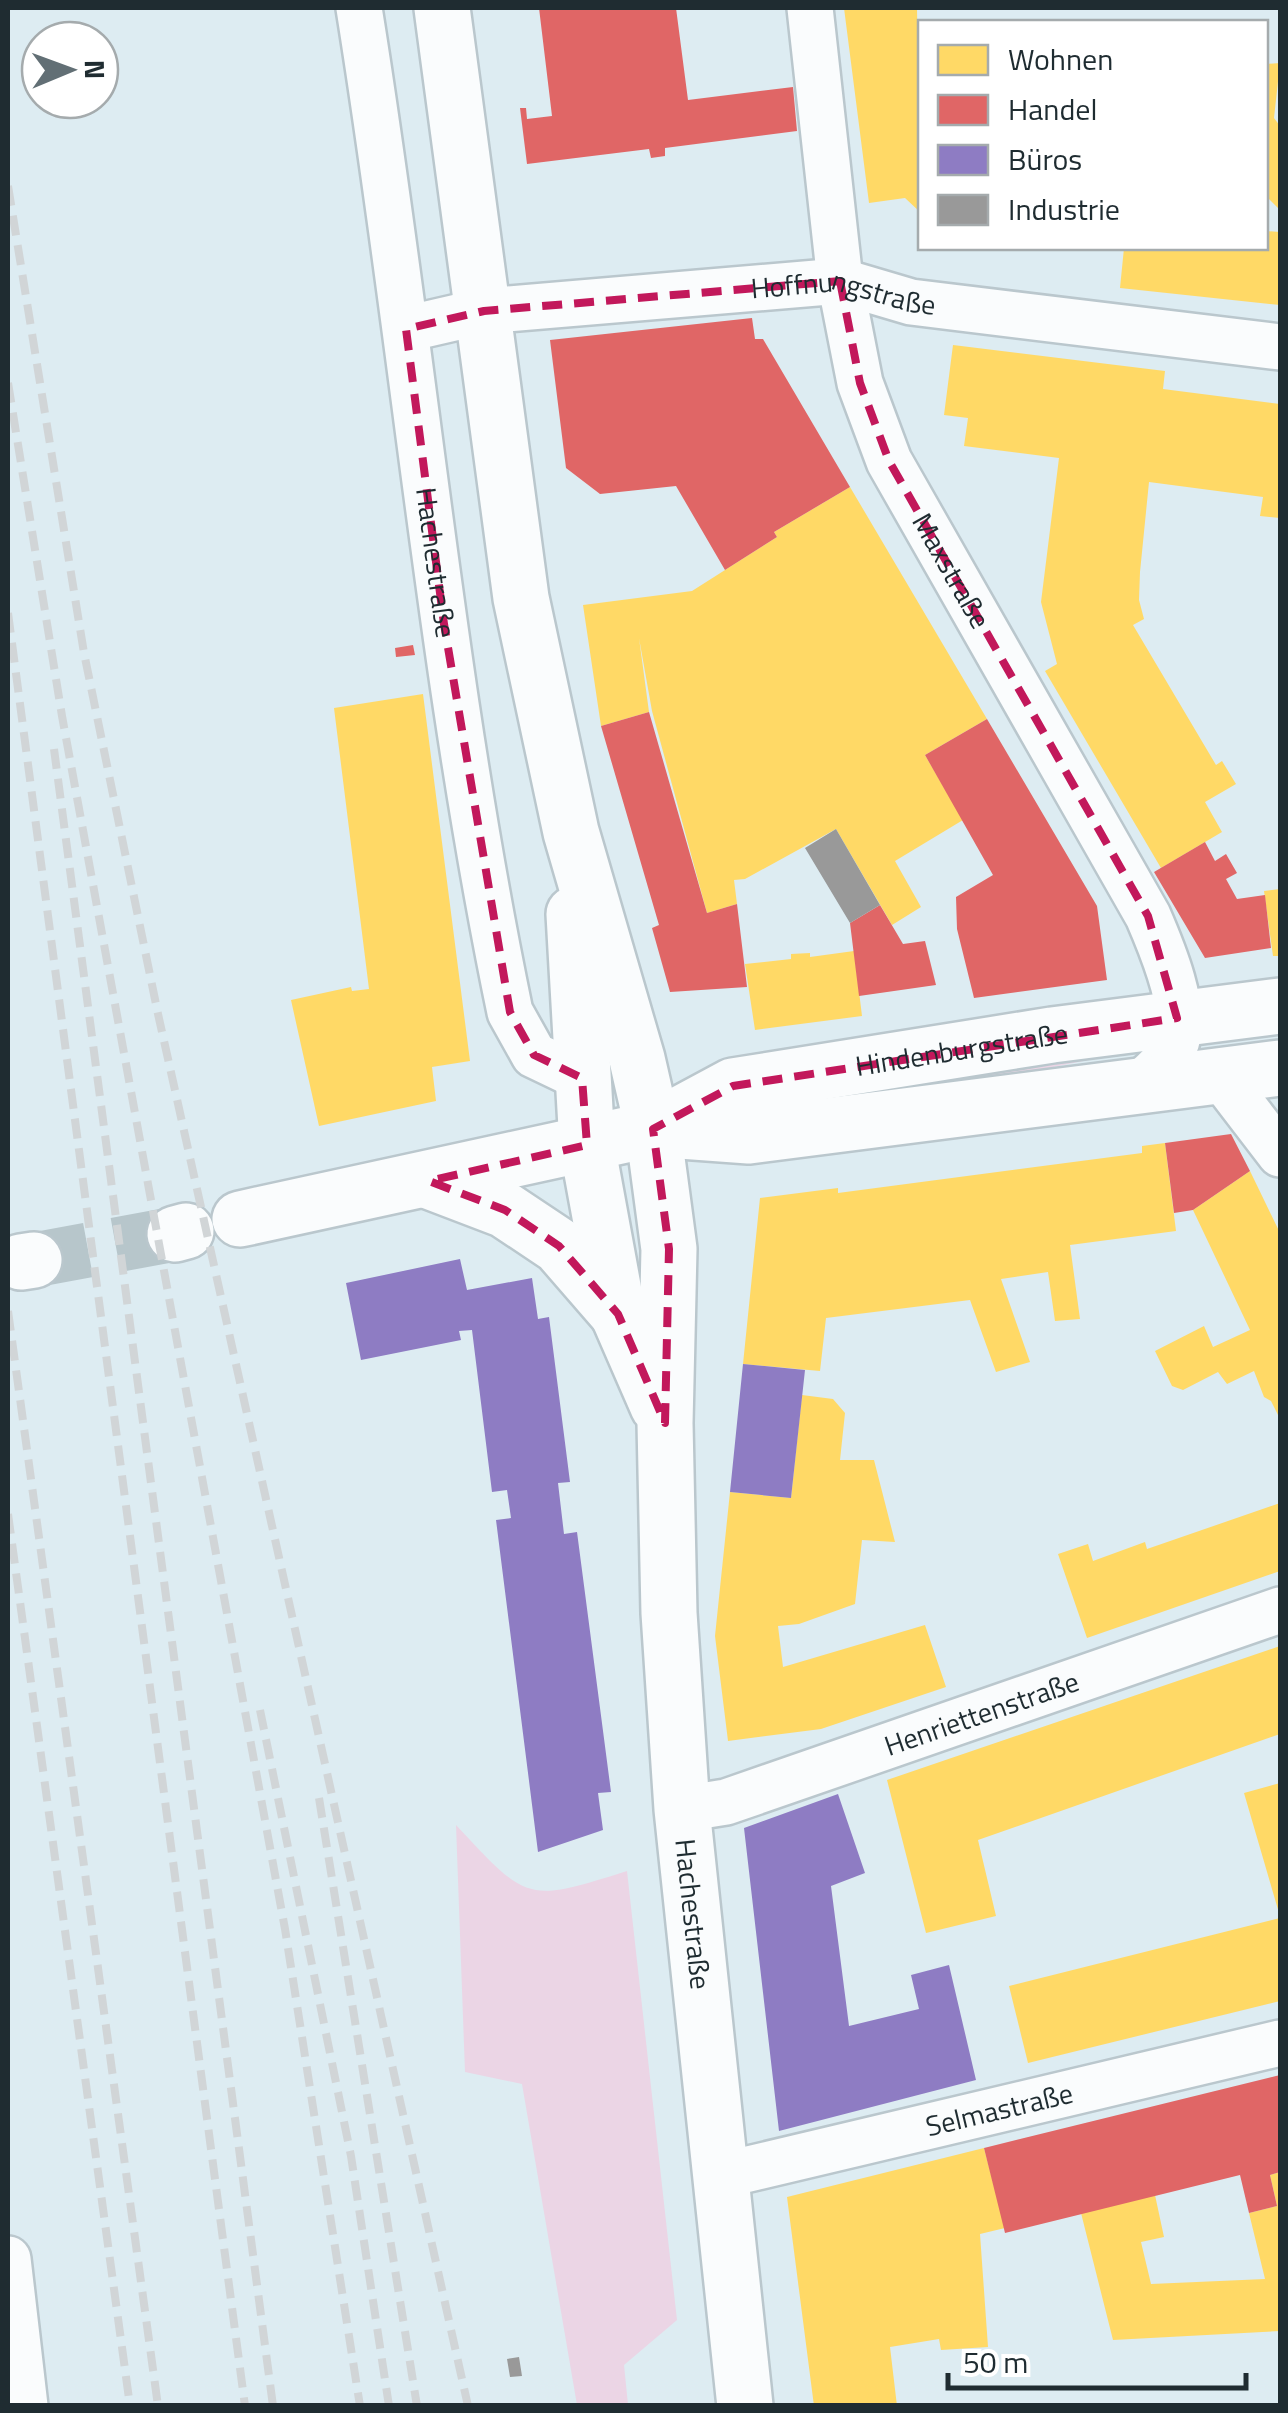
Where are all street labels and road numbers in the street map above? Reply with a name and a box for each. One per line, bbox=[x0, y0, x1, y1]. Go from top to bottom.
street label: Hoffnungstraße bbox=[749, 258, 938, 326]
street label: Hachestraße bbox=[405, 485, 468, 640]
street label: Maxstraße bbox=[902, 505, 1002, 636]
street label: Hindenburgstraße bbox=[852, 1011, 1070, 1087]
street label: Henriettenstraße bbox=[878, 1659, 1085, 1767]
street label: Hachestraße bbox=[664, 1837, 723, 1991]
street label: Selmastraße bbox=[921, 2071, 1077, 2147]

